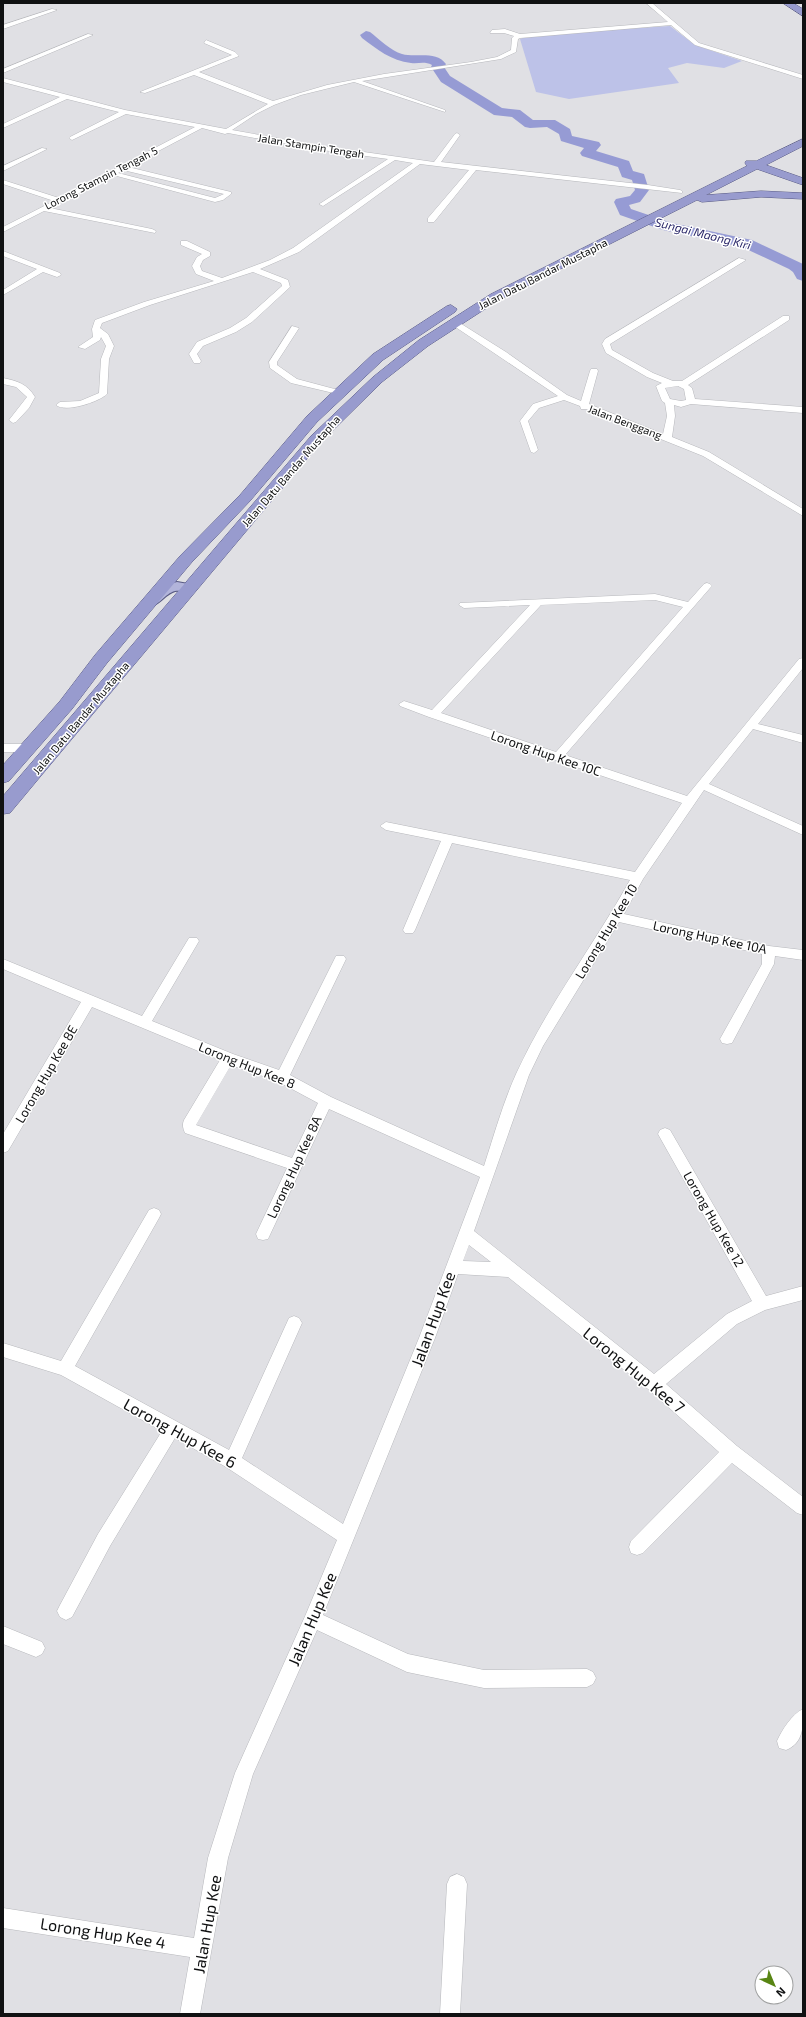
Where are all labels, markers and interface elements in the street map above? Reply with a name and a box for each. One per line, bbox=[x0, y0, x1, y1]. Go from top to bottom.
street label: Jalan Stampin Tengah bbox=[257, 131, 365, 160]
street label: Lorong Stampin Tengah 5 bbox=[42, 143, 160, 212]
water label: Sungai Maong Kiri bbox=[654, 214, 753, 252]
street label: Jalan Datu Bandar Mustapha bbox=[476, 235, 609, 312]
street label: Jalan Benggang bbox=[587, 402, 664, 442]
street label: Jalan Datu Bandar Mustapha bbox=[239, 412, 342, 529]
street label: Jalan Datu Bandar Mustapha bbox=[30, 659, 132, 777]
street label: Lorong Hup Kee 10C bbox=[489, 727, 603, 779]
street label: Lorong Hup Kee 10 bbox=[571, 881, 641, 981]
street label: Lorong Hup Kee 10A bbox=[652, 917, 768, 957]
street label: Lorong Hup Kee 8E bbox=[12, 1022, 80, 1126]
street label: Lorong Hup Kee 8 bbox=[196, 1038, 298, 1092]
street label: Lorong Hup Kee 8A bbox=[263, 1113, 325, 1221]
street label: Lorong Hup Kee 12 bbox=[680, 1168, 748, 1270]
street label: Jalan Hup Kee bbox=[407, 1269, 459, 1369]
street label: Lorong Hup Kee 7 bbox=[580, 1323, 689, 1416]
street label: Lorong Hup Kee 6 bbox=[120, 1394, 240, 1471]
street label: Jalan Hup Kee bbox=[283, 1569, 340, 1668]
street label: Jalan Hup Kee bbox=[188, 1873, 225, 1975]
street label: Lorong Hup Kee 4 bbox=[39, 1913, 167, 1952]
north arrow bbox=[754, 1965, 794, 2005]
text: N bbox=[774, 1985, 789, 2000]

